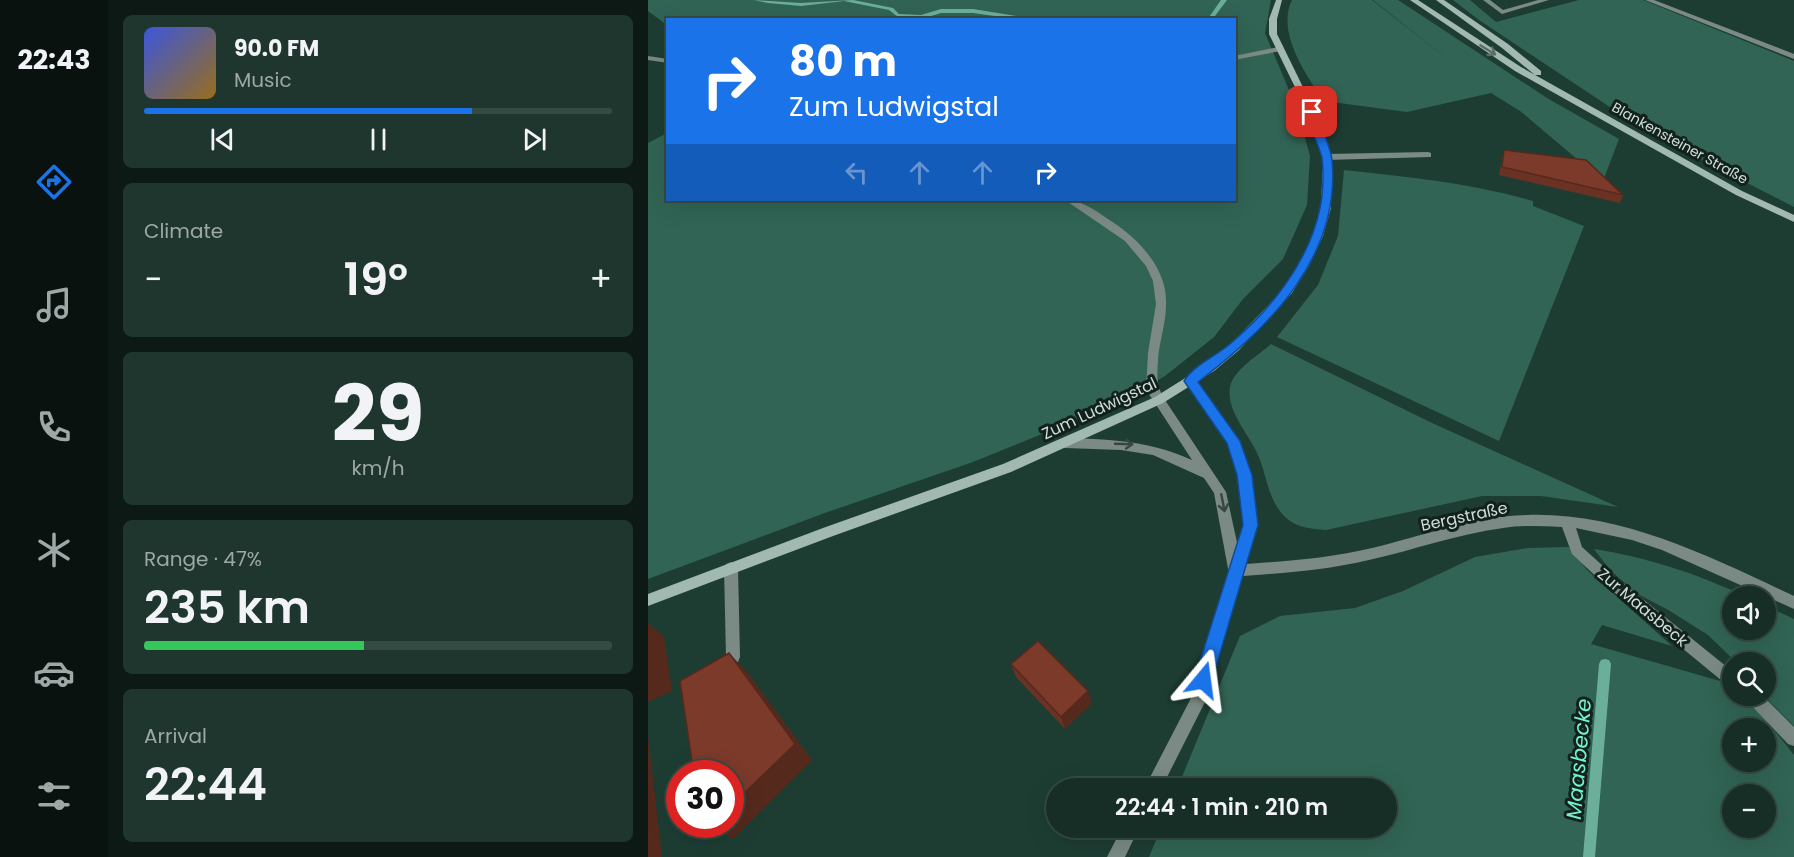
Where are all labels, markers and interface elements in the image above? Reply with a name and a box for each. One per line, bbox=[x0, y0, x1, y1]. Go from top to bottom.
text: 80 m bbox=[789, 32, 897, 91]
text: 90.0 FM bbox=[234, 33, 319, 64]
text: 22:43 bbox=[17, 41, 91, 78]
icon: right bbox=[690, 42, 768, 120]
one-way arrow bbox=[1479, 44, 1496, 56]
text: Music bbox=[234, 66, 292, 94]
pin bbox=[1286, 86, 1337, 137]
text: Zum Ludwigstal bbox=[789, 88, 999, 125]
icon: arrive bbox=[1295, 95, 1328, 128]
street label: Blankensteiner Straße bbox=[1608, 97, 1752, 189]
icon: previous bbox=[206, 123, 239, 156]
icon: pause bbox=[362, 123, 395, 156]
icon: next bbox=[518, 123, 551, 156]
icon: left bbox=[840, 156, 873, 189]
icon: ahead bbox=[903, 156, 936, 189]
icon: ahead bbox=[966, 156, 999, 189]
icon: right bbox=[1029, 156, 1062, 189]
icon: directions bbox=[33, 161, 75, 203]
text: Climate bbox=[144, 217, 223, 245]
text: 19° bbox=[344, 248, 408, 311]
text: − bbox=[144, 256, 162, 303]
text: + bbox=[589, 256, 612, 303]
icon: music bbox=[33, 284, 75, 326]
text: 29 bbox=[332, 359, 424, 468]
street label: Zum Ludwigstal bbox=[1038, 372, 1160, 445]
icon: phone bbox=[33, 406, 75, 448]
one-way arrow bbox=[1113, 438, 1133, 450]
text: km/h bbox=[351, 454, 405, 482]
one-way arrow bbox=[1217, 492, 1228, 512]
street label: Bergstraße bbox=[1419, 496, 1510, 537]
icon: climate bbox=[33, 529, 75, 571]
text: Range · 47% bbox=[144, 545, 262, 573]
street label: Zur Maasbeck bbox=[1593, 563, 1693, 653]
text: 235 km bbox=[144, 576, 310, 639]
map controls bbox=[1722, 586, 1776, 838]
button: sound bbox=[1722, 586, 1776, 640]
position arrow bbox=[1171, 648, 1235, 712]
icon: car bbox=[33, 652, 75, 694]
button: search bbox=[1722, 652, 1776, 706]
water label: Maasbecke bbox=[1559, 697, 1598, 821]
button: + bbox=[1722, 718, 1776, 772]
text: Arrival bbox=[144, 722, 207, 750]
text: 22:44 bbox=[144, 753, 267, 816]
speed limit sign: 30 bbox=[666, 760, 744, 838]
icon: filters bbox=[33, 775, 75, 817]
button: − bbox=[1722, 784, 1776, 838]
text: 22:44 · 1 min · 210 m bbox=[1115, 792, 1328, 823]

